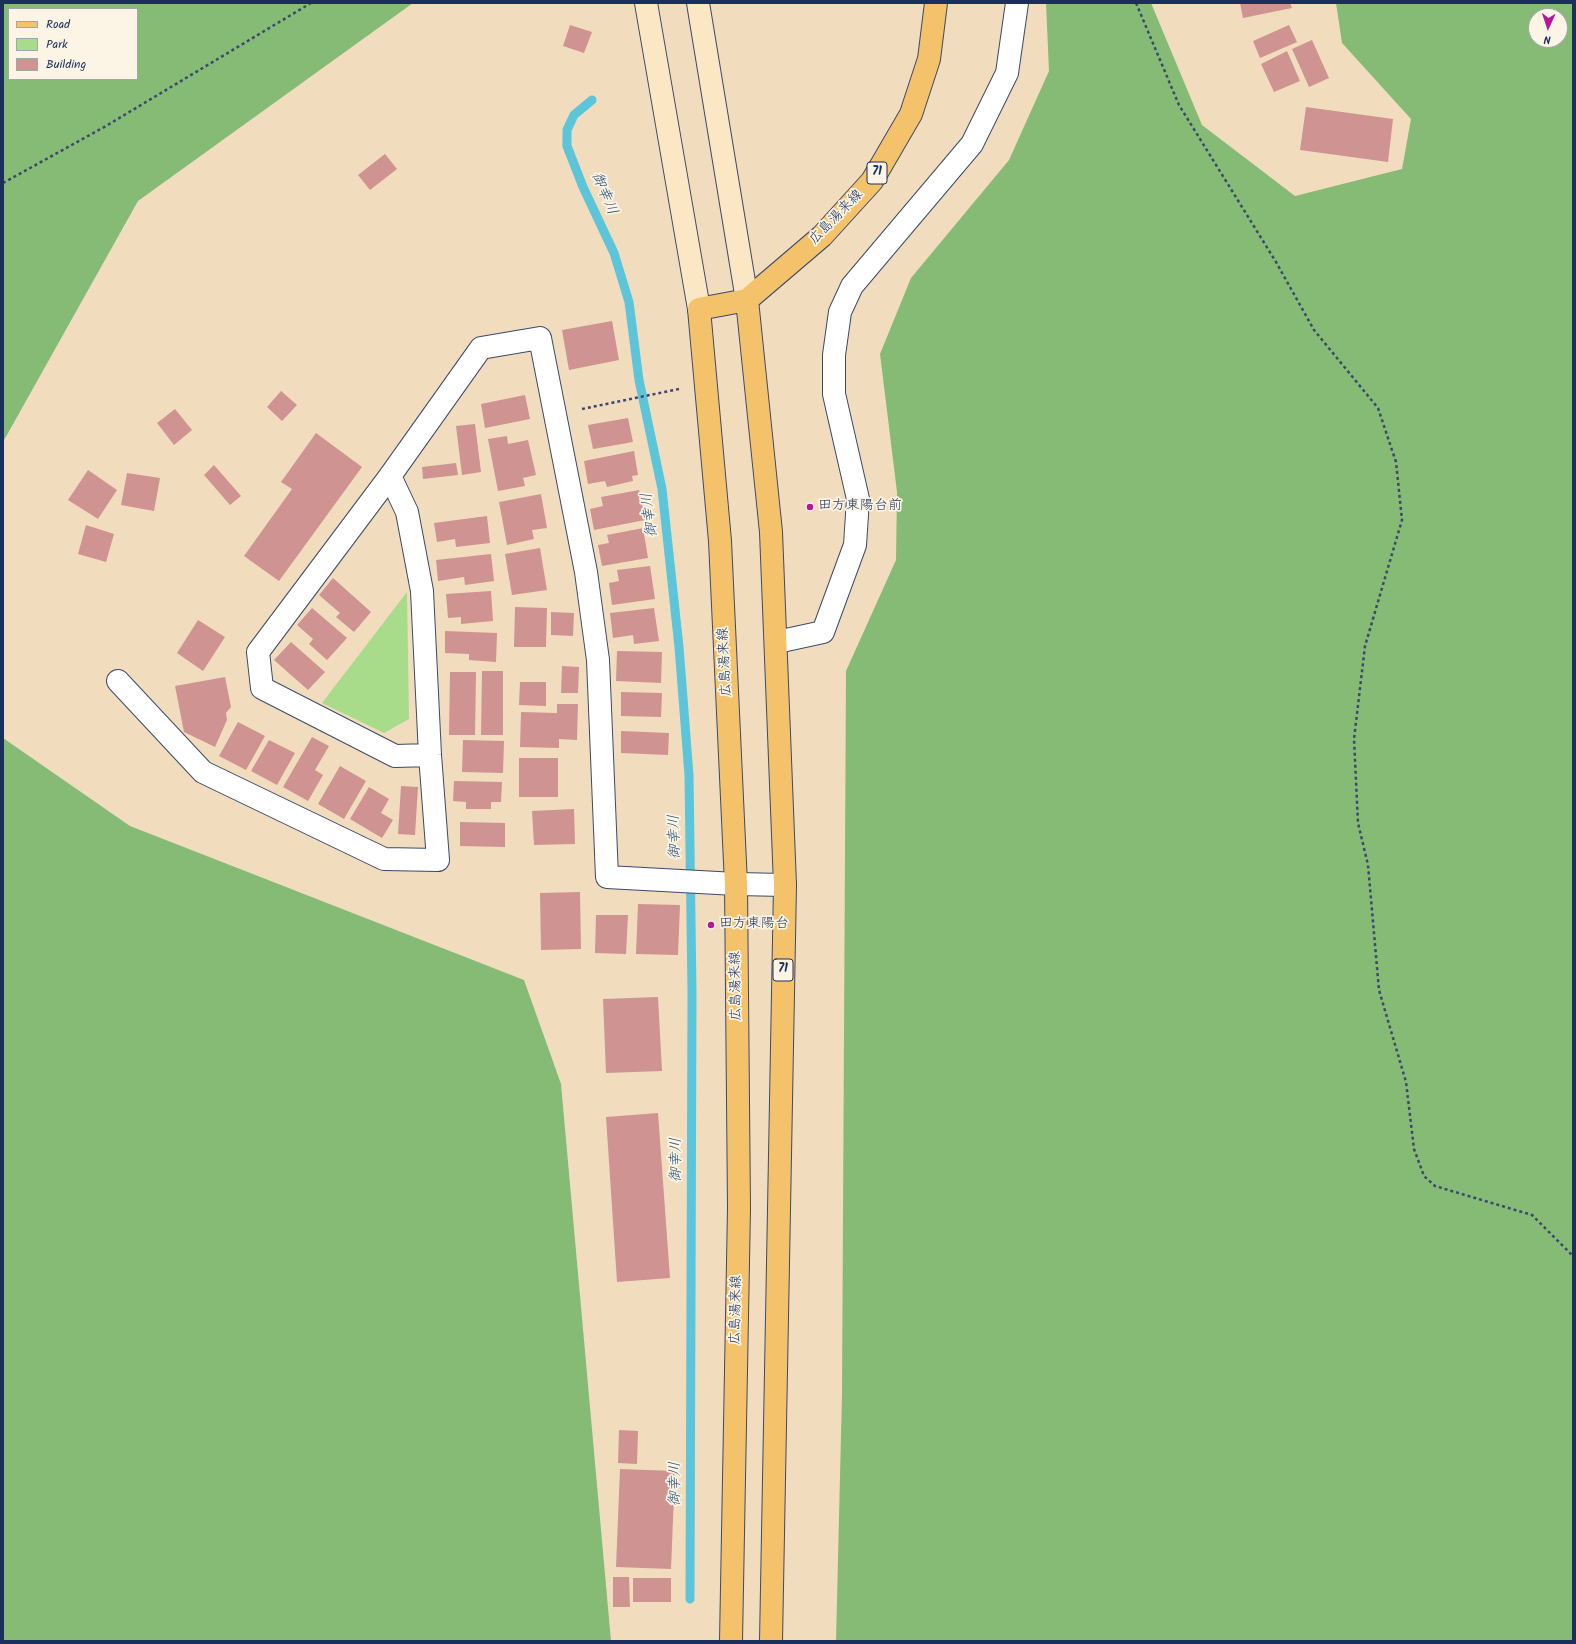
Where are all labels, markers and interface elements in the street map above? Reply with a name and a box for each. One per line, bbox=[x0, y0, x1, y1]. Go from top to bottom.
legend bbox=[8, 8, 138, 80]
north arrow bbox=[1528, 8, 1568, 48]
text: Road bbox=[46, 15, 70, 34]
text: N bbox=[1543, 30, 1551, 48]
text: Park bbox=[46, 35, 68, 54]
text: Building bbox=[46, 55, 86, 74]
road number: 71 bbox=[867, 162, 887, 184]
water label: 御幸川 bbox=[586, 170, 620, 218]
street label: 広島湯来線 bbox=[807, 187, 867, 249]
water label: 御幸川 bbox=[639, 492, 663, 538]
place label: 田方東陽台前 bbox=[818, 499, 902, 515]
marker: 田方東陽台前 bbox=[805, 502, 815, 512]
street label: 広島湯来線 bbox=[716, 627, 736, 697]
water label: 御幸川 bbox=[667, 814, 685, 860]
place label: 田方東陽台 bbox=[719, 917, 789, 933]
marker: 田方東陽台 bbox=[706, 920, 716, 930]
street label: 広島湯来線 bbox=[728, 951, 746, 1021]
road number: 71 bbox=[773, 959, 793, 981]
water label: 御幸川 bbox=[668, 1138, 686, 1182]
street label: 広島湯来線 bbox=[728, 1275, 746, 1345]
water label: 御幸川 bbox=[667, 1462, 685, 1506]

